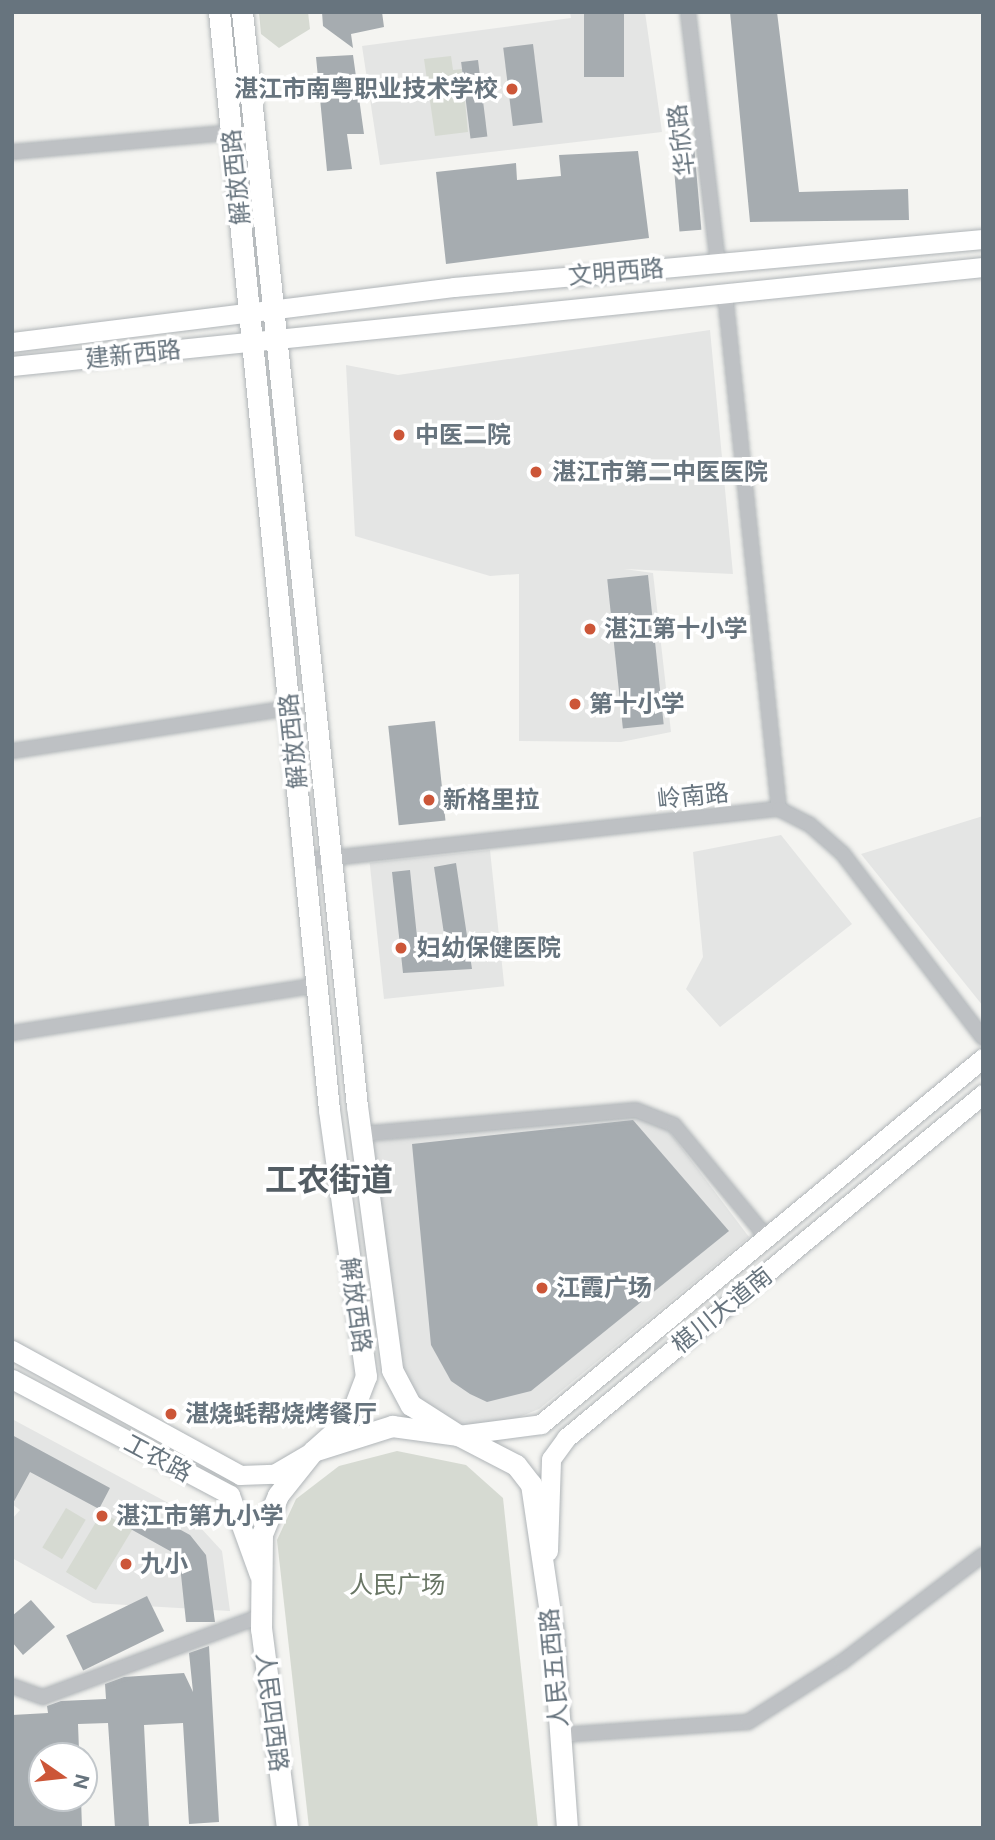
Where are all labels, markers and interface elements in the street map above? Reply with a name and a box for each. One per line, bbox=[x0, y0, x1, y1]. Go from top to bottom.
place label: 湛江市南粤职业技术学校 bbox=[234, 75, 498, 103]
marker: 湛江市南粤职业技术学校 bbox=[504, 81, 520, 97]
street label: 华欣路 bbox=[662, 103, 700, 177]
street label: 解放西路 bbox=[217, 128, 255, 226]
street label: 文明西路 bbox=[567, 253, 665, 291]
street label: 建新西路 bbox=[84, 335, 182, 373]
place label: 中医二院 bbox=[415, 421, 511, 449]
marker: 中医二院 bbox=[389, 425, 409, 445]
place label: 湛江市第二中医医院 bbox=[552, 458, 768, 486]
marker: 湛江市第二中医医院 bbox=[526, 462, 546, 482]
place label: 湛江第十小学 bbox=[604, 615, 748, 643]
marker: 湛江第十小学 bbox=[582, 621, 598, 637]
place label: 第十小学 bbox=[589, 690, 685, 718]
street label: 解放西路 bbox=[274, 692, 312, 790]
marker: 第十小学 bbox=[567, 696, 583, 712]
street label: 岭南路 bbox=[656, 778, 730, 814]
place label: 新格里拉 bbox=[443, 786, 539, 814]
marker: 新格里拉 bbox=[421, 792, 437, 808]
place label: 妇幼保健医院 bbox=[417, 934, 561, 962]
marker: 妇幼保健医院 bbox=[391, 938, 411, 958]
district label: 工农街道 bbox=[265, 1161, 393, 1199]
street label: 解放西路 bbox=[335, 1255, 377, 1355]
street label: 椹川大道南 bbox=[666, 1261, 778, 1359]
place label: 江霞广场 bbox=[556, 1274, 652, 1302]
marker: 江霞广场 bbox=[534, 1280, 550, 1296]
place label: 湛烧蚝帮烧烤餐厅 bbox=[185, 1400, 377, 1428]
marker: 湛烧蚝帮烧烤餐厅 bbox=[163, 1406, 179, 1422]
street label: 工农路 bbox=[119, 1428, 197, 1488]
place label: 湛江市第九小学 bbox=[116, 1502, 284, 1530]
marker: 湛江市第九小学 bbox=[94, 1508, 110, 1524]
place label: 九小 bbox=[140, 1550, 188, 1578]
marker: 九小 bbox=[118, 1556, 134, 1572]
park label: 人民广场 bbox=[349, 1571, 445, 1599]
street label: 人民五西路 bbox=[534, 1607, 574, 1729]
street label: 人民四西路 bbox=[250, 1651, 294, 1773]
north arrow bbox=[28, 1742, 98, 1812]
text: N bbox=[69, 1772, 94, 1791]

